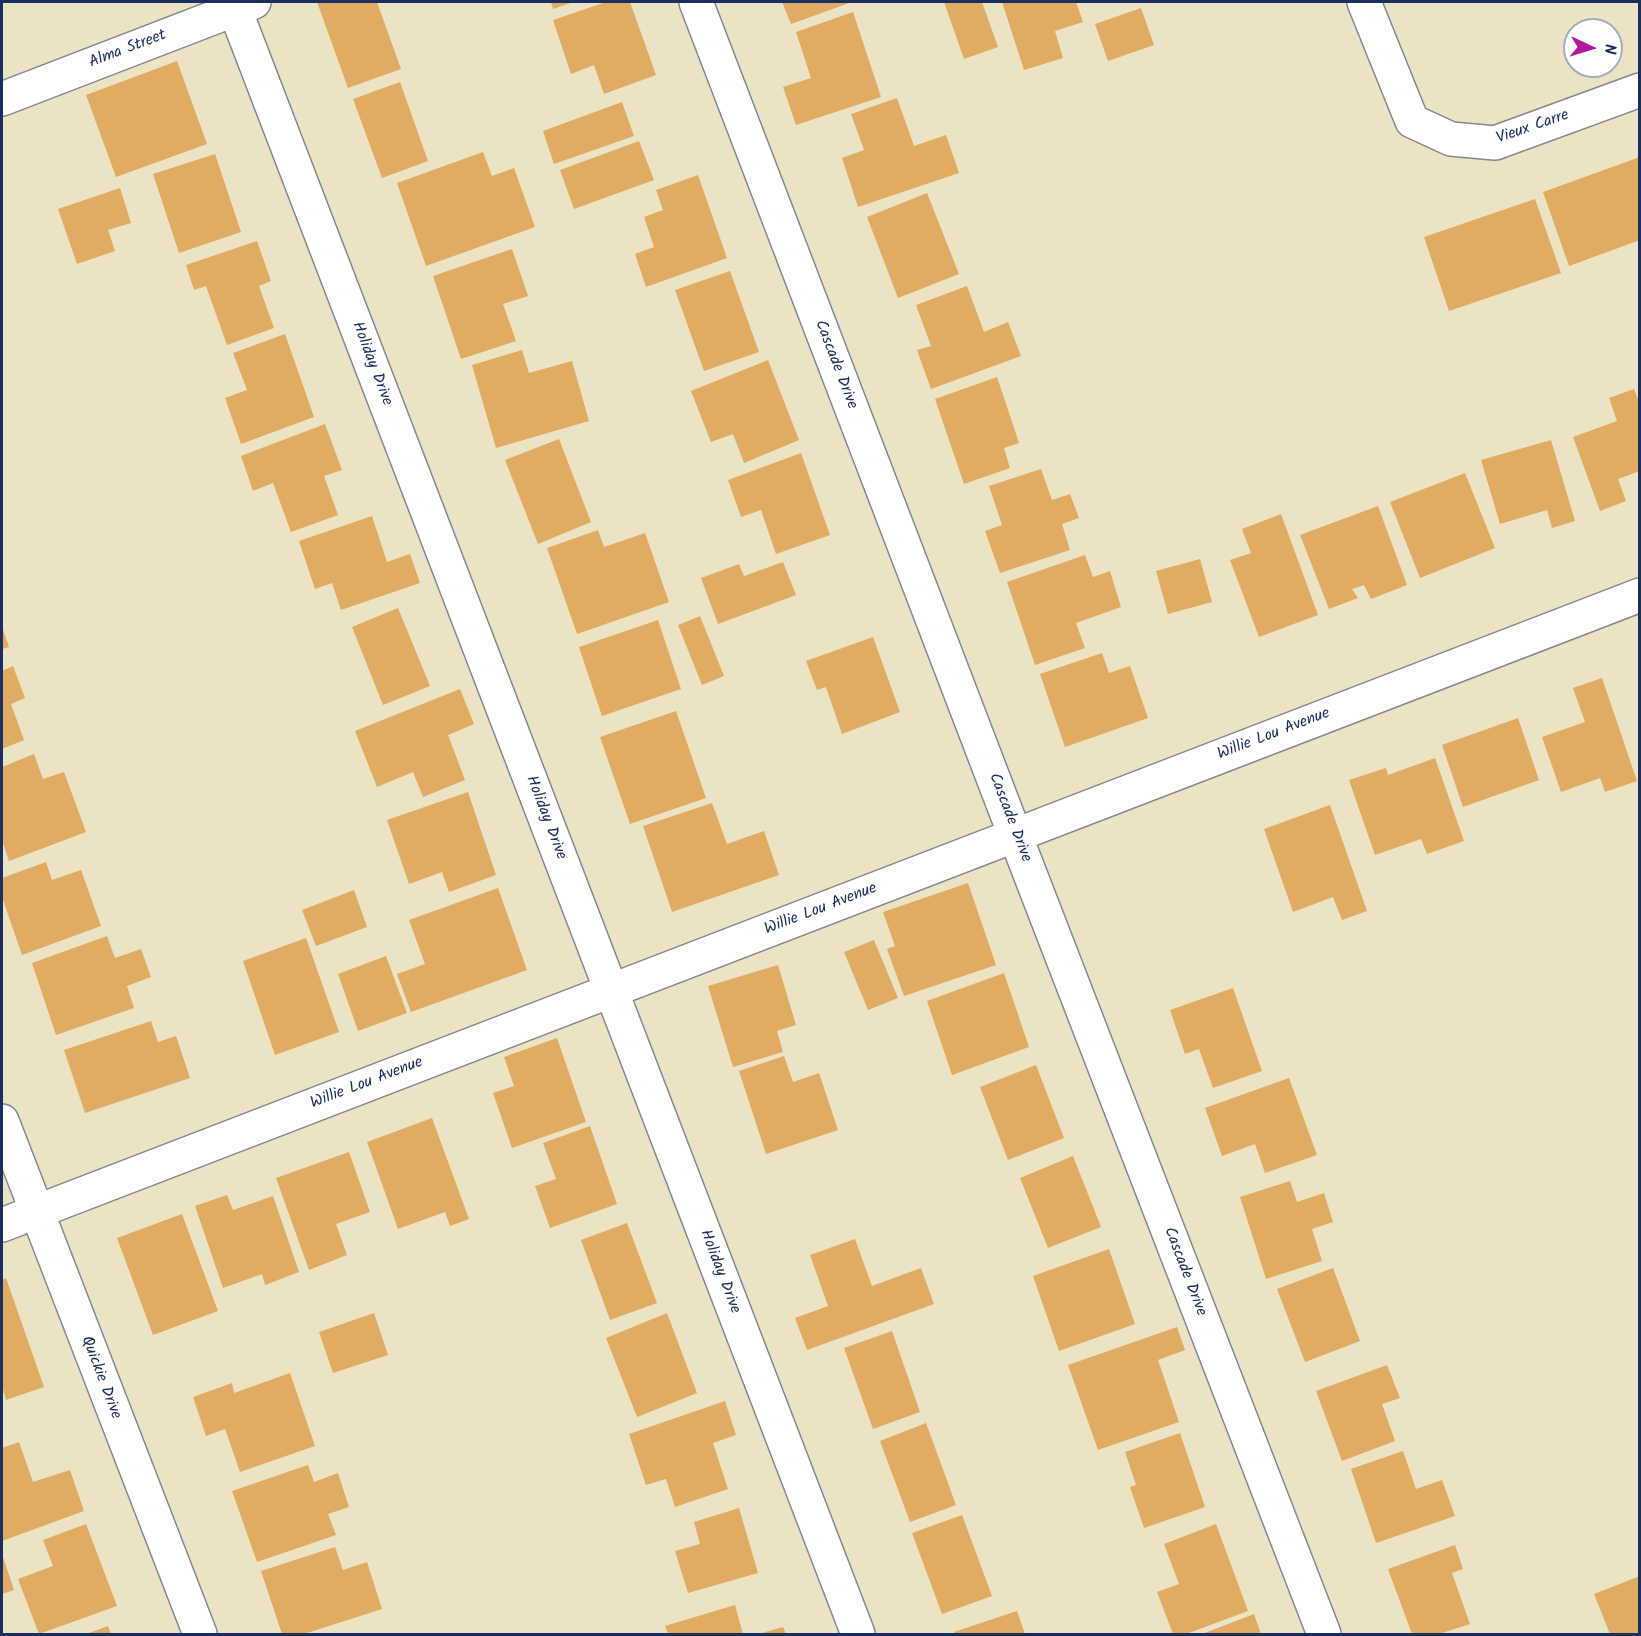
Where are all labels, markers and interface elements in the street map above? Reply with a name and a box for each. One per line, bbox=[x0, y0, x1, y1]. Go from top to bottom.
north arrow bbox=[1563, 18, 1623, 78]
street label: Alma Street bbox=[87, 27, 169, 73]
text: N bbox=[1597, 43, 1622, 55]
street label: Vieux Carre bbox=[1494, 107, 1572, 149]
street label: Cascade Drive bbox=[809, 318, 861, 412]
street label: Holiday Drive bbox=[346, 319, 396, 409]
street label: Willie Lou Avenue bbox=[1215, 705, 1333, 765]
street label: Cascade Drive bbox=[983, 771, 1035, 865]
street label: Holiday Drive bbox=[520, 773, 570, 863]
street label: Willie Lou Avenue bbox=[762, 880, 880, 940]
street label: Willie Lou Avenue bbox=[308, 1054, 426, 1114]
street label: Cascade Drive bbox=[1158, 1225, 1210, 1319]
street label: Holiday Drive bbox=[694, 1227, 744, 1317]
street label: Quickie Drive bbox=[75, 1334, 125, 1422]

